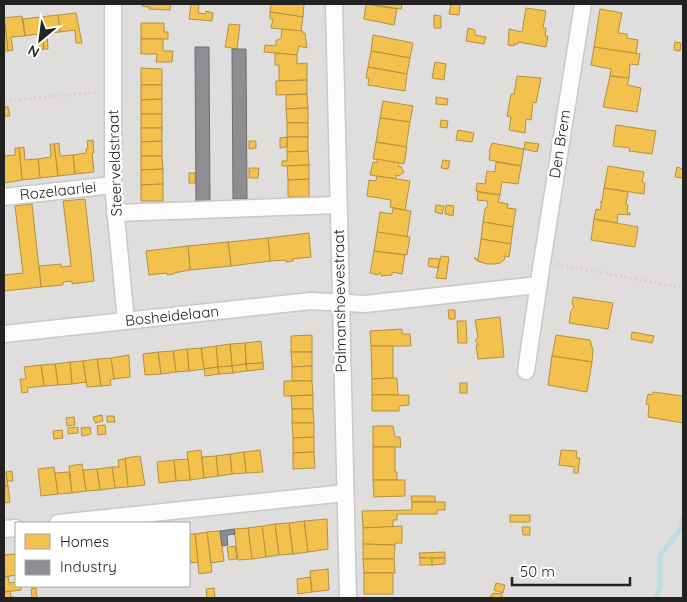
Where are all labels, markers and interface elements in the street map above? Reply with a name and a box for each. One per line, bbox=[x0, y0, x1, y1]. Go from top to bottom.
north arrow bbox=[15, 15, 65, 65]
text: N bbox=[25, 41, 43, 62]
street label: Den Brem bbox=[545, 108, 574, 180]
street label: Steerveldstraat bbox=[103, 109, 126, 217]
street label: Rozelaarlei bbox=[19, 177, 97, 204]
street label: Palmanshoevestraat bbox=[329, 229, 350, 373]
street label: Bosheidelaan bbox=[124, 301, 220, 330]
legend bbox=[15, 522, 190, 587]
text: Homes bbox=[60, 532, 109, 551]
scale bar bbox=[512, 554, 630, 586]
text: Industry bbox=[60, 557, 117, 576]
text: 50 m bbox=[520, 562, 555, 581]

